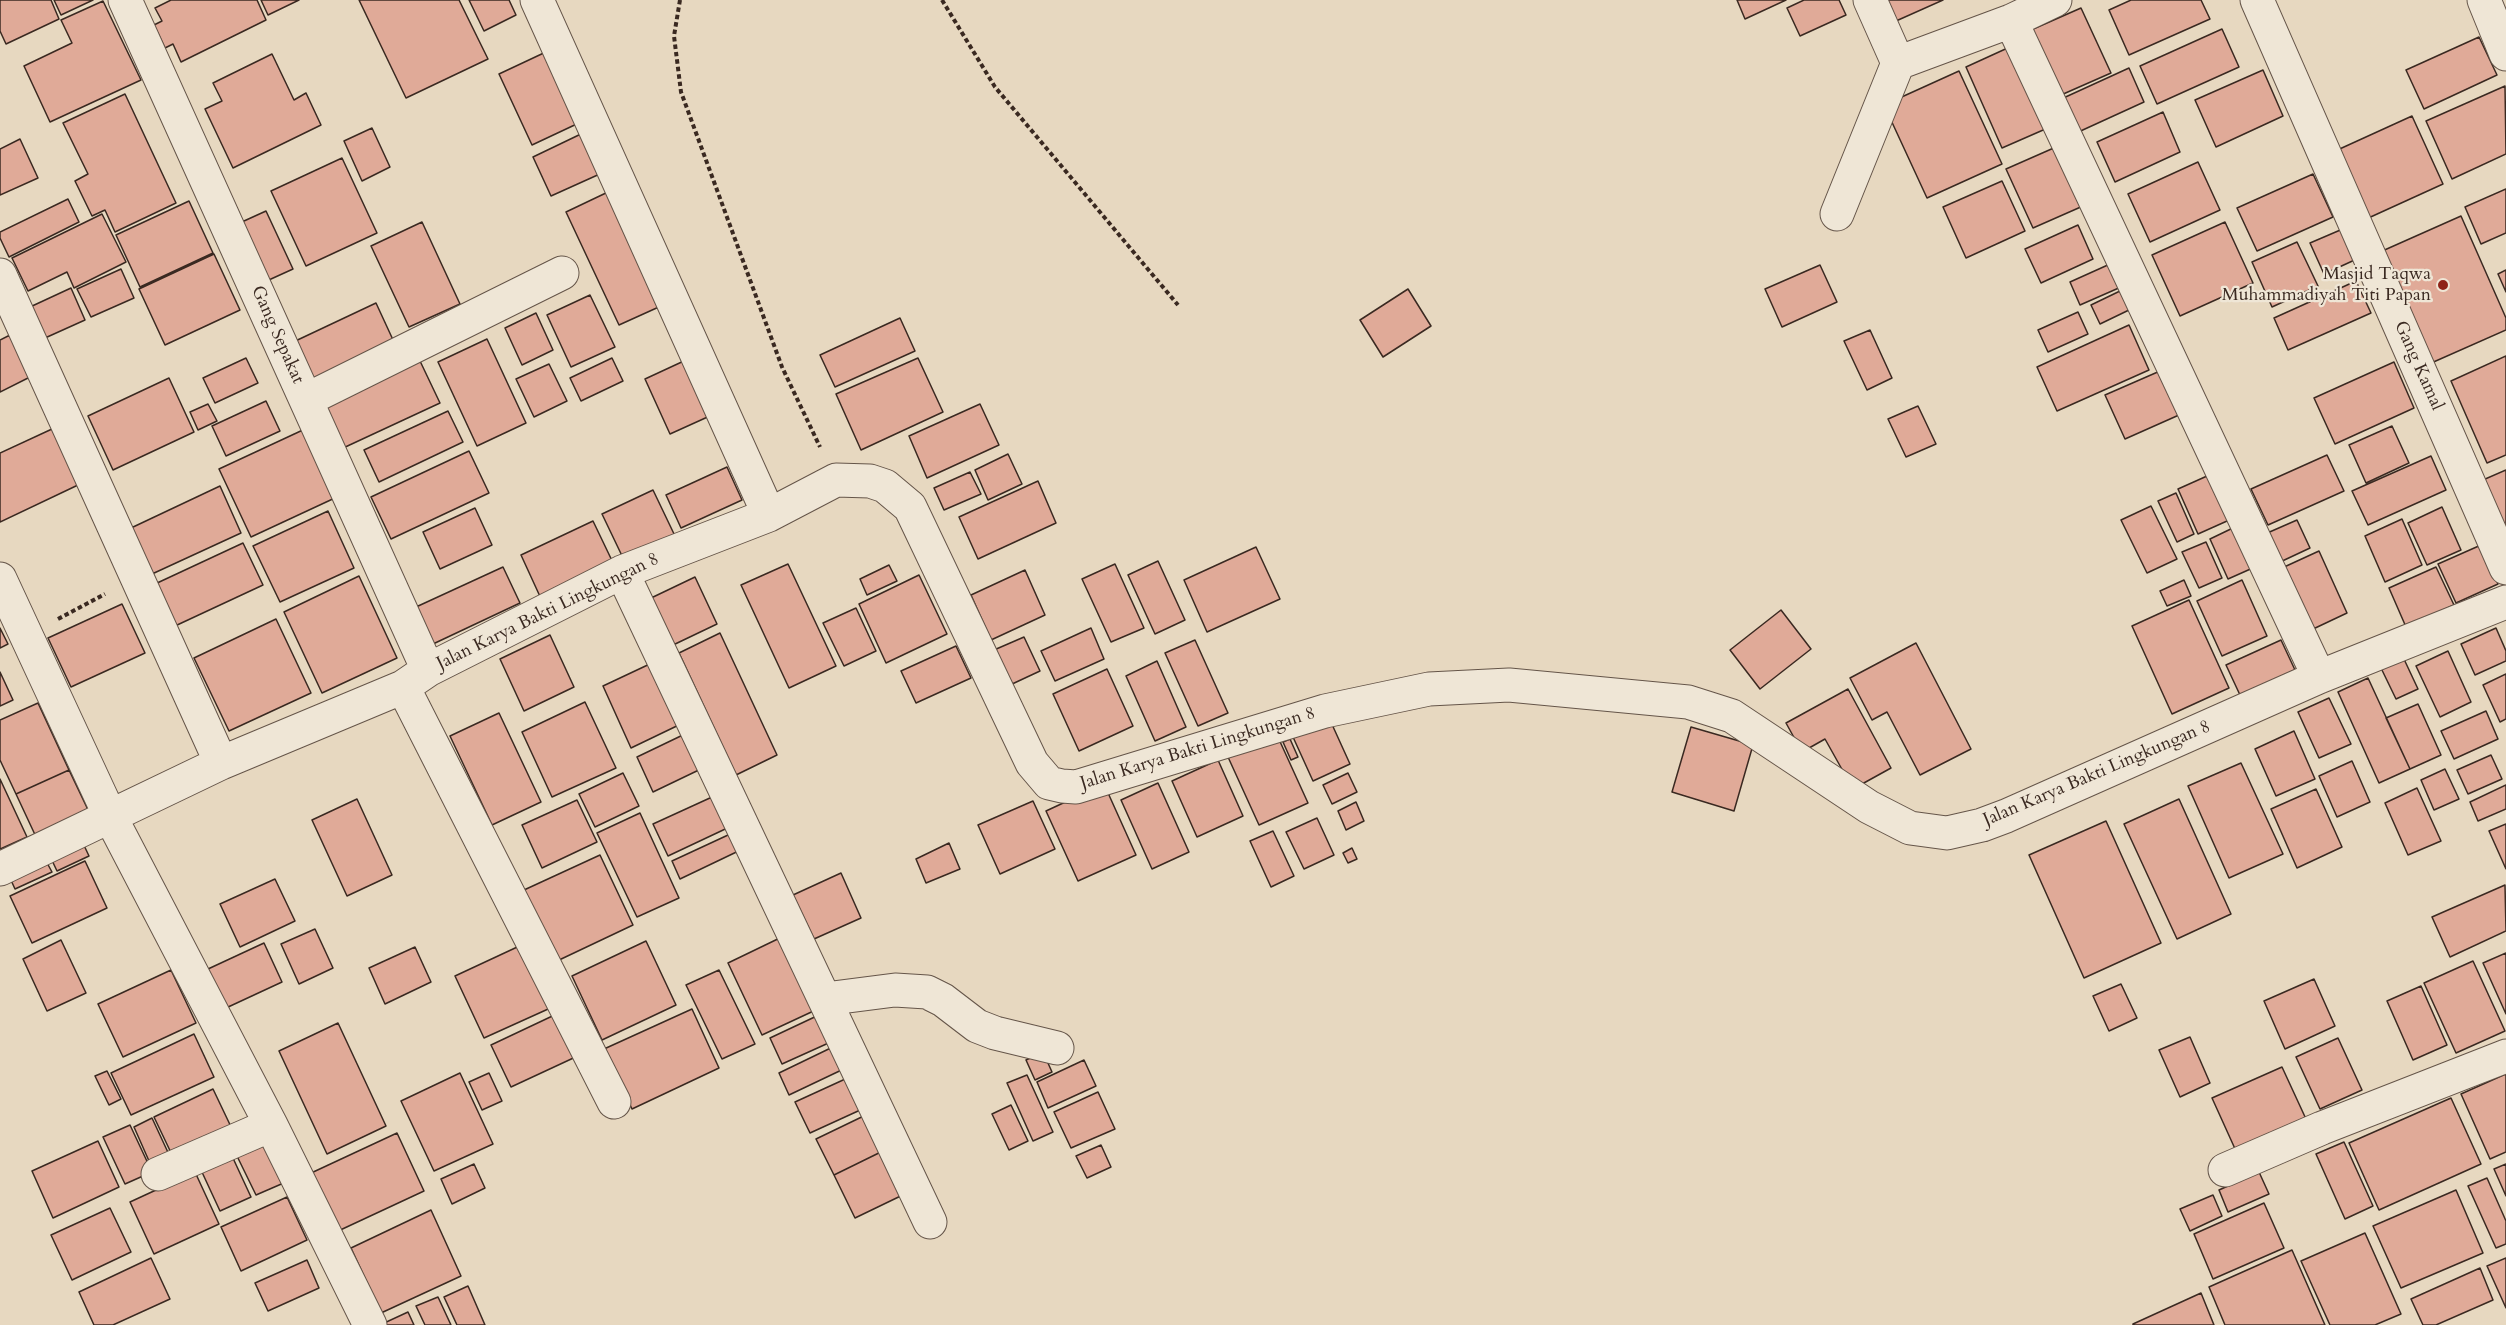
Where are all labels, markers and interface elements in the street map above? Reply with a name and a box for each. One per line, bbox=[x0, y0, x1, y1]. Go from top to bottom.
place label: Masjid Taqwa Muhammadiyah Titi Papan bbox=[2222, 264, 2431, 306]
marker: Masjid Taqwa Muhammadiyah Titi Papan bbox=[2436, 278, 2450, 292]
street label: Gang Sepakat bbox=[246, 283, 308, 387]
street label: Gang Kamal bbox=[2389, 318, 2447, 414]
street label: Jalan Karya Bakti Lingkungan 8 bbox=[433, 549, 663, 675]
street label: Jalan Karya Bakti Lingkungan 8 bbox=[1078, 703, 1318, 795]
street label: Jalan Karya Bakti Lingkungan 8 bbox=[1980, 716, 2214, 832]

